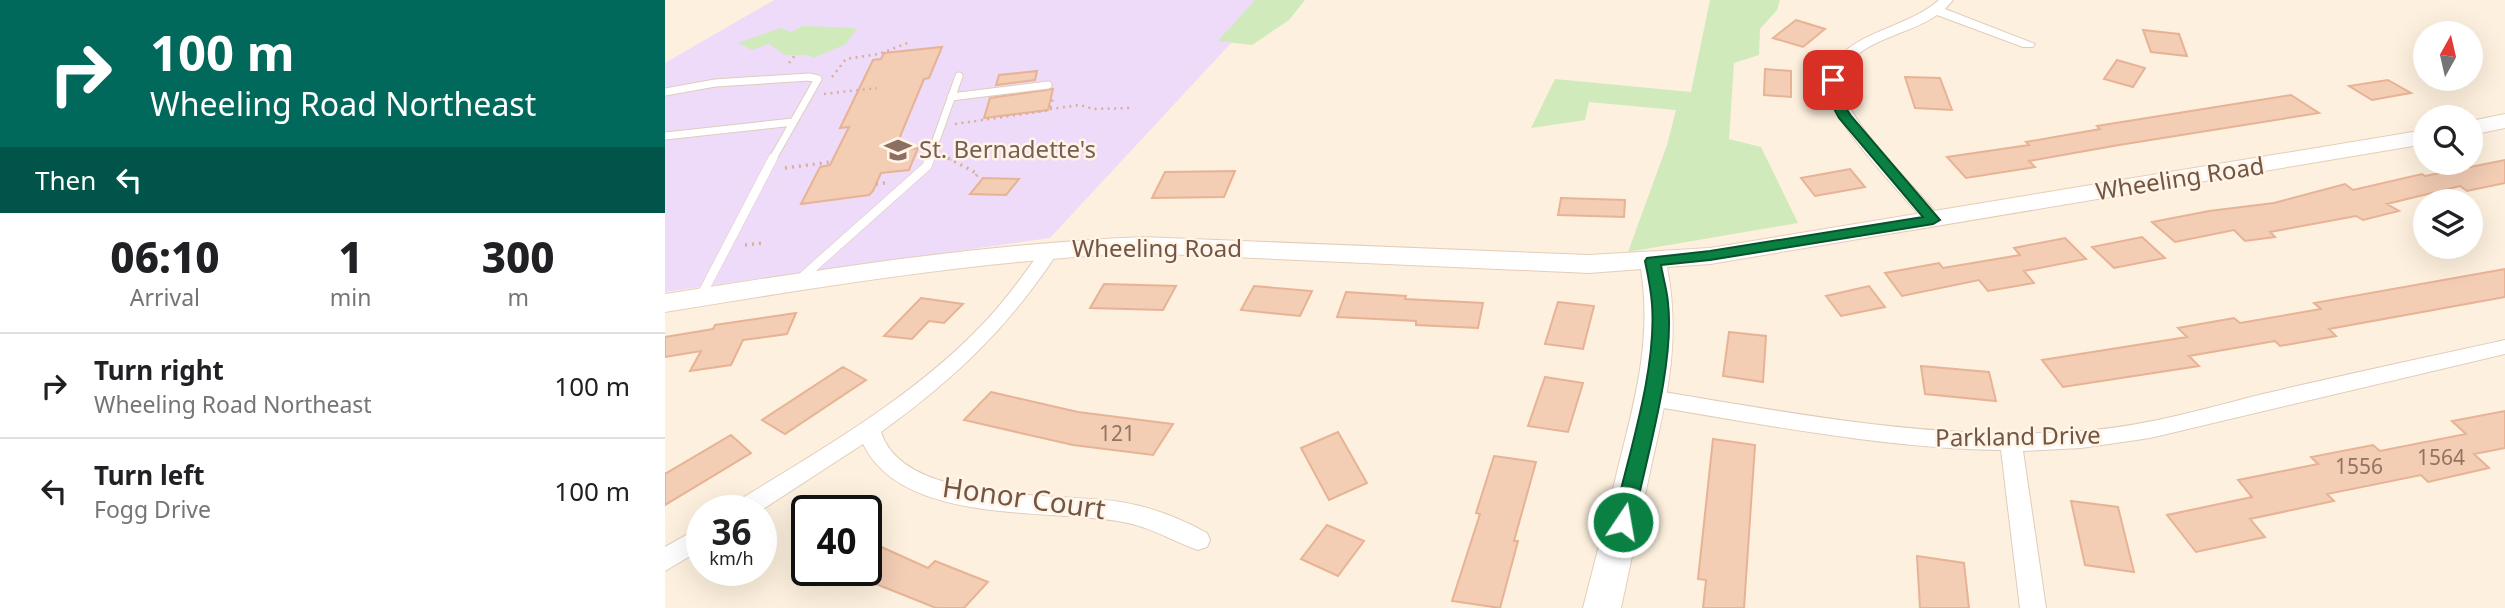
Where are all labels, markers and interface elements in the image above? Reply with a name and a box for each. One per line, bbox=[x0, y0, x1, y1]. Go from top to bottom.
text: 100 m bbox=[150, 19, 295, 85]
north arrow bbox=[2413, 21, 2483, 91]
map controls bbox=[2413, 21, 2483, 259]
icon: right bbox=[35, 28, 126, 119]
pin bbox=[1803, 50, 1863, 110]
icon: arrive bbox=[1814, 61, 1852, 99]
text: Wheeling Road Northeast bbox=[150, 82, 536, 125]
button: search bbox=[2413, 105, 2483, 175]
place label: St. Bernadette's bbox=[919, 132, 1096, 165]
school or university icon: St. Bernadette's bbox=[883, 135, 913, 165]
street label: Wheeling Road bbox=[2093, 148, 2266, 207]
icon: left bbox=[110, 161, 148, 199]
text: Then bbox=[35, 162, 96, 198]
button: layers bbox=[2413, 189, 2483, 259]
text: 06:10 bbox=[110, 228, 219, 285]
text: 1 bbox=[338, 228, 363, 285]
text: 300 bbox=[482, 228, 555, 285]
street label: Wheeling Road bbox=[1072, 231, 1242, 264]
text: Arrival bbox=[130, 281, 200, 313]
text: min bbox=[330, 281, 371, 313]
text: m bbox=[507, 281, 529, 313]
text: Turn right bbox=[94, 352, 224, 388]
icon: right bbox=[35, 367, 73, 405]
text: 100 m bbox=[554, 368, 630, 404]
text: Wheeling Road Northeast bbox=[94, 388, 372, 420]
street label: Parkland Drive bbox=[1935, 418, 2101, 453]
house number: 121 bbox=[1099, 419, 1135, 447]
house number: 1564 bbox=[2417, 443, 2465, 471]
house number: 1556 bbox=[2335, 452, 2383, 480]
text: Turn left bbox=[94, 457, 205, 493]
street label: Honor Court bbox=[940, 467, 1108, 527]
icon: left bbox=[35, 472, 73, 510]
text: 100 m bbox=[554, 473, 630, 509]
position arrow bbox=[1586, 485, 1660, 559]
text: Fogg Drive bbox=[94, 493, 211, 525]
speed limit sign: 40 bbox=[791, 495, 882, 586]
text: 36 bbox=[711, 508, 752, 555]
text: km/h bbox=[709, 546, 754, 570]

